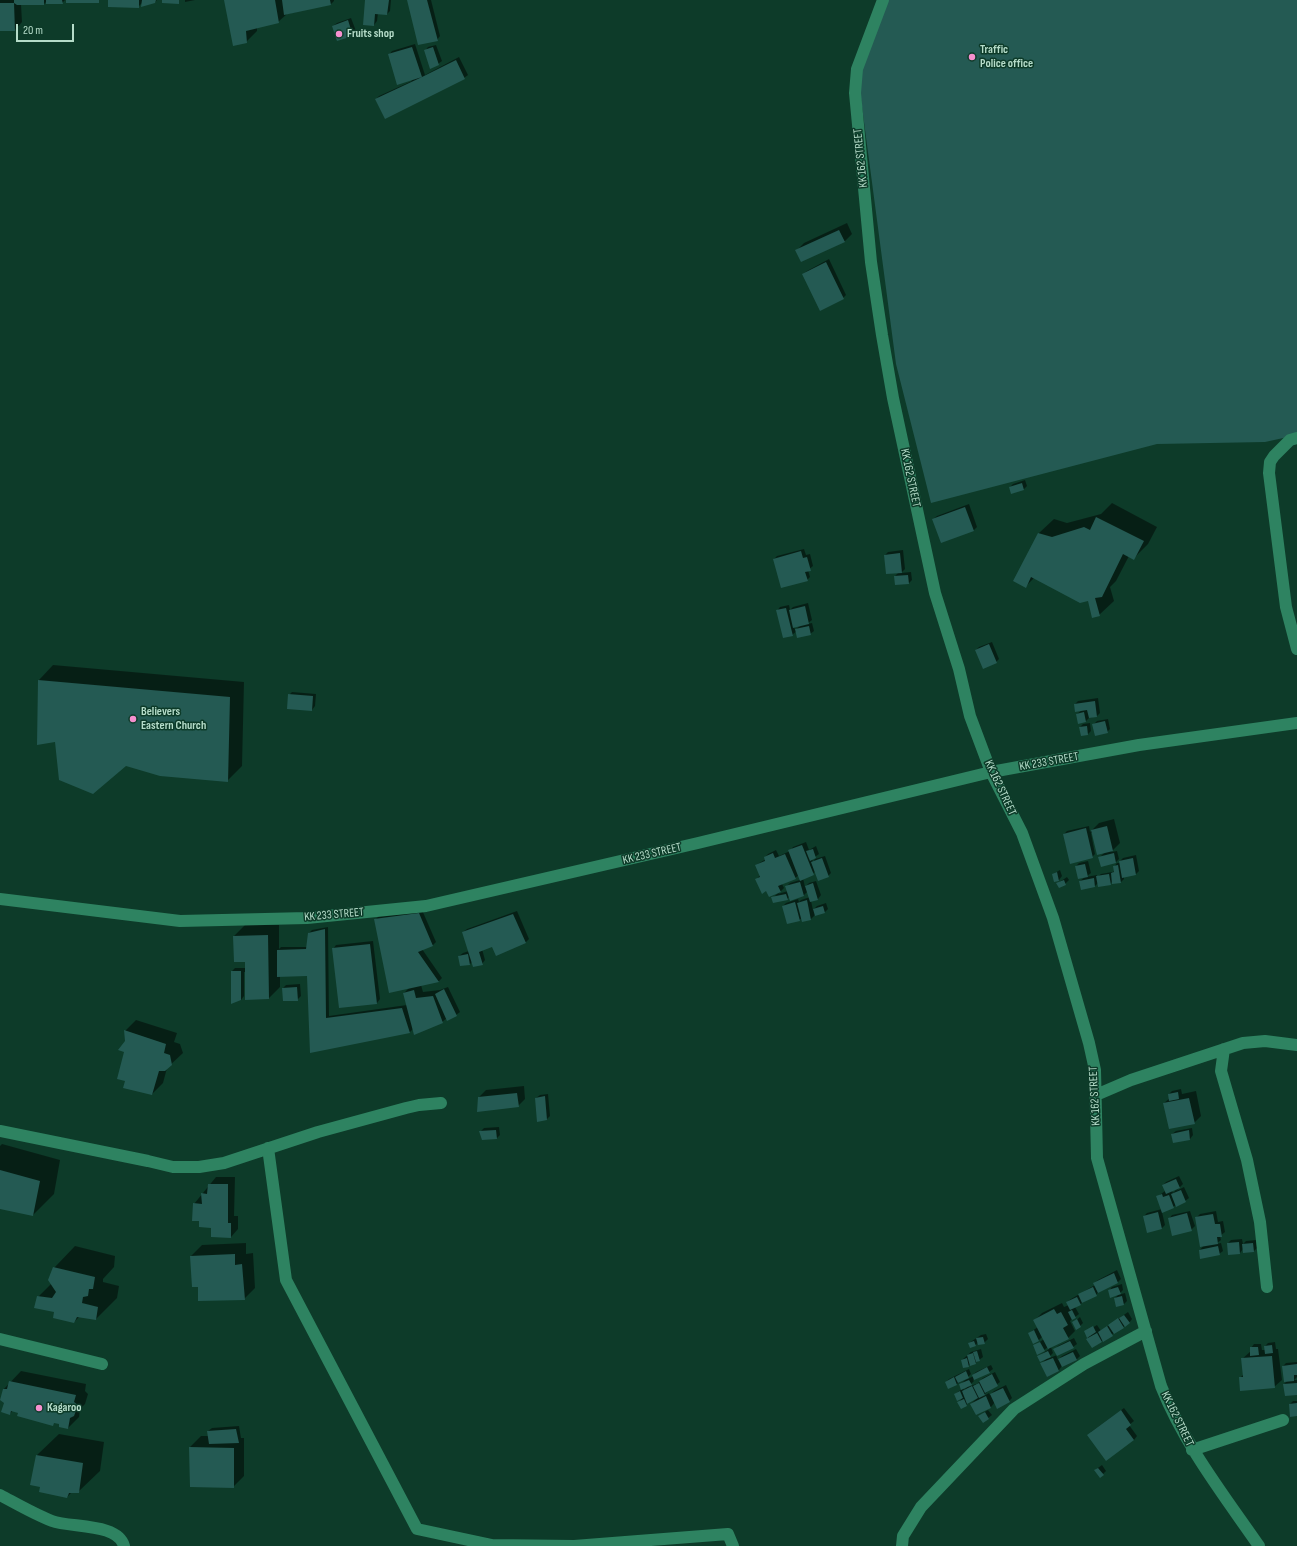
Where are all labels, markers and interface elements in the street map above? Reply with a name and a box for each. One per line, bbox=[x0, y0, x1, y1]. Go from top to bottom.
scale bar bbox=[18, 16, 76, 42]
text: 20 m bbox=[23, 23, 43, 38]
place label: Fruits shop bbox=[347, 27, 394, 41]
marker: Fruits shop bbox=[334, 29, 344, 39]
place label: Traffic Police office bbox=[980, 43, 1033, 71]
marker: Traffic Police office bbox=[967, 52, 977, 62]
street label: KK 162 STREET bbox=[851, 128, 871, 188]
street label: KK 162 STREET bbox=[897, 447, 923, 509]
place label: Believers Eastern Church bbox=[141, 705, 206, 733]
marker: Believers Eastern Church bbox=[128, 714, 138, 724]
street label: KK 233 STREET bbox=[1018, 750, 1080, 774]
street label: KK 162 STREET bbox=[981, 758, 1019, 818]
street label: KK 233 STREET bbox=[621, 840, 683, 868]
street label: KK 233 STREET bbox=[304, 905, 364, 925]
street label: KK 162 STREET bbox=[1086, 1066, 1104, 1126]
street label: KK 162 STREET bbox=[1158, 1389, 1196, 1449]
place label: Kagaroo bbox=[47, 1401, 82, 1415]
marker: Kagaroo bbox=[34, 1403, 44, 1413]

